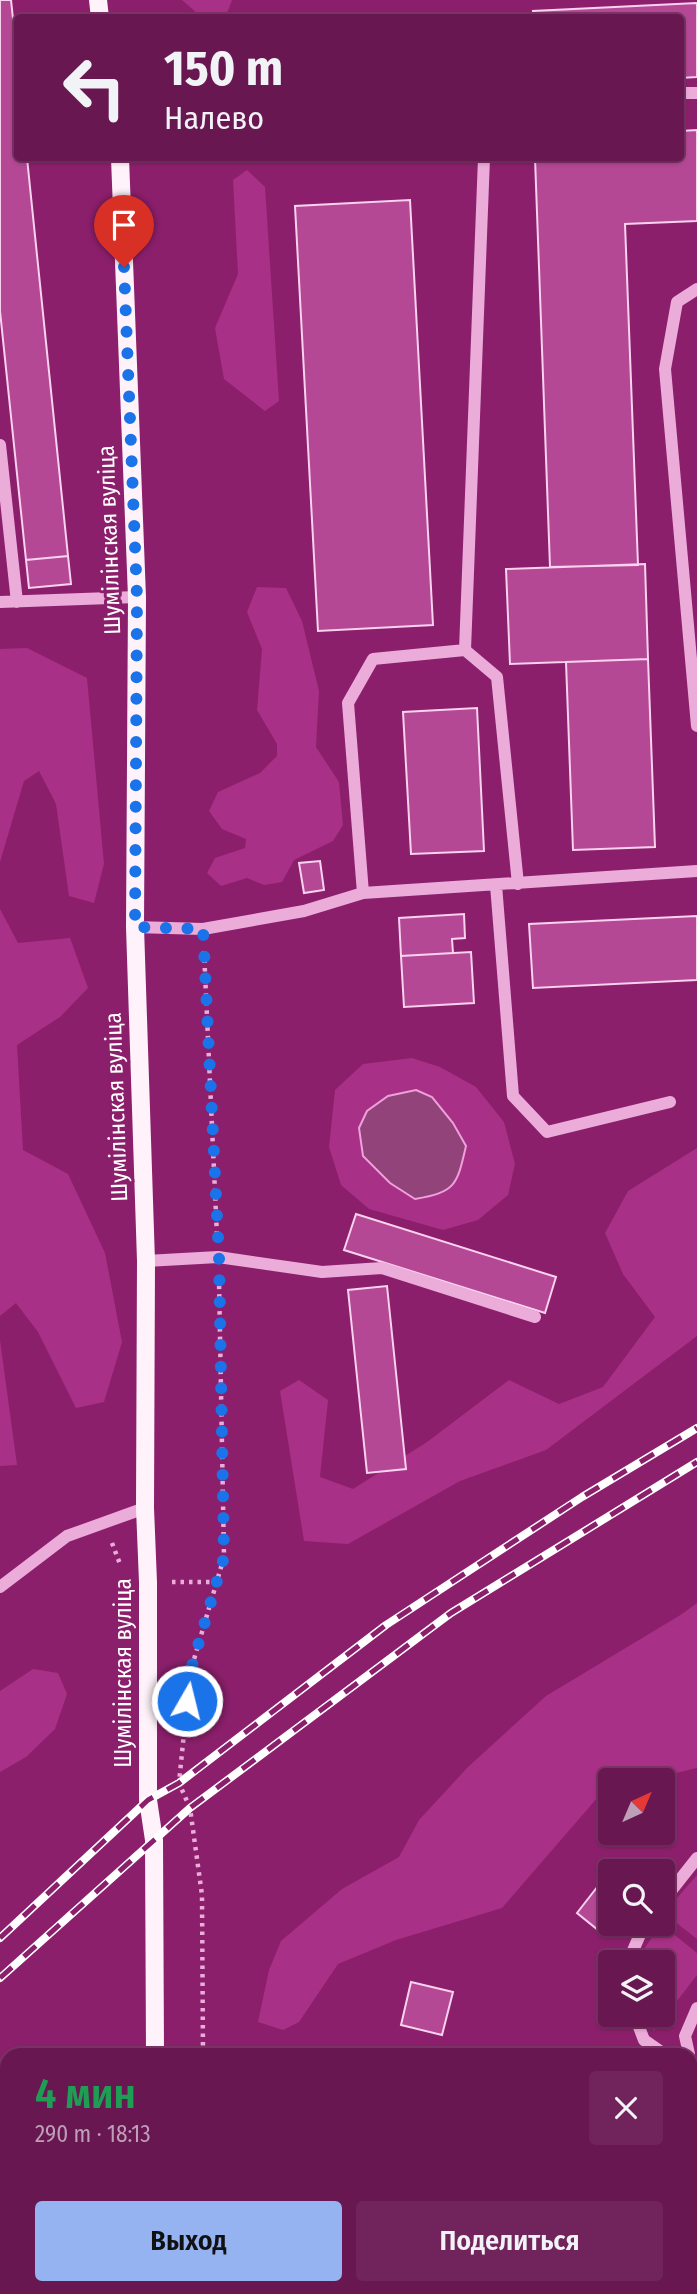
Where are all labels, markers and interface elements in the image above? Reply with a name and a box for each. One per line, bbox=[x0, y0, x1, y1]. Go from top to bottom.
text: 150 m bbox=[164, 39, 283, 98]
icon: left bbox=[49, 42, 140, 133]
text: Налево bbox=[164, 99, 264, 137]
pin bbox=[94, 195, 154, 267]
icon: arrive bbox=[105, 206, 143, 244]
street label: Шумілінская вуліца bbox=[92, 445, 126, 635]
street label: Шумілінская вуліца bbox=[99, 1012, 133, 1202]
street label: Шумілінская вуліца bbox=[109, 1578, 137, 1768]
position arrow bbox=[150, 1664, 224, 1738]
north arrow bbox=[598, 1768, 676, 1844]
map controls bbox=[598, 1768, 675, 2027]
button: search bbox=[598, 1859, 675, 1936]
button: layers bbox=[598, 1950, 675, 2027]
text: 4 мин bbox=[35, 2069, 136, 2119]
button: close bbox=[589, 2071, 663, 2145]
text: 290 m · 18:13 bbox=[35, 2120, 151, 2148]
button: Выход bbox=[35, 2201, 342, 2281]
button: Поделиться bbox=[356, 2201, 663, 2281]

